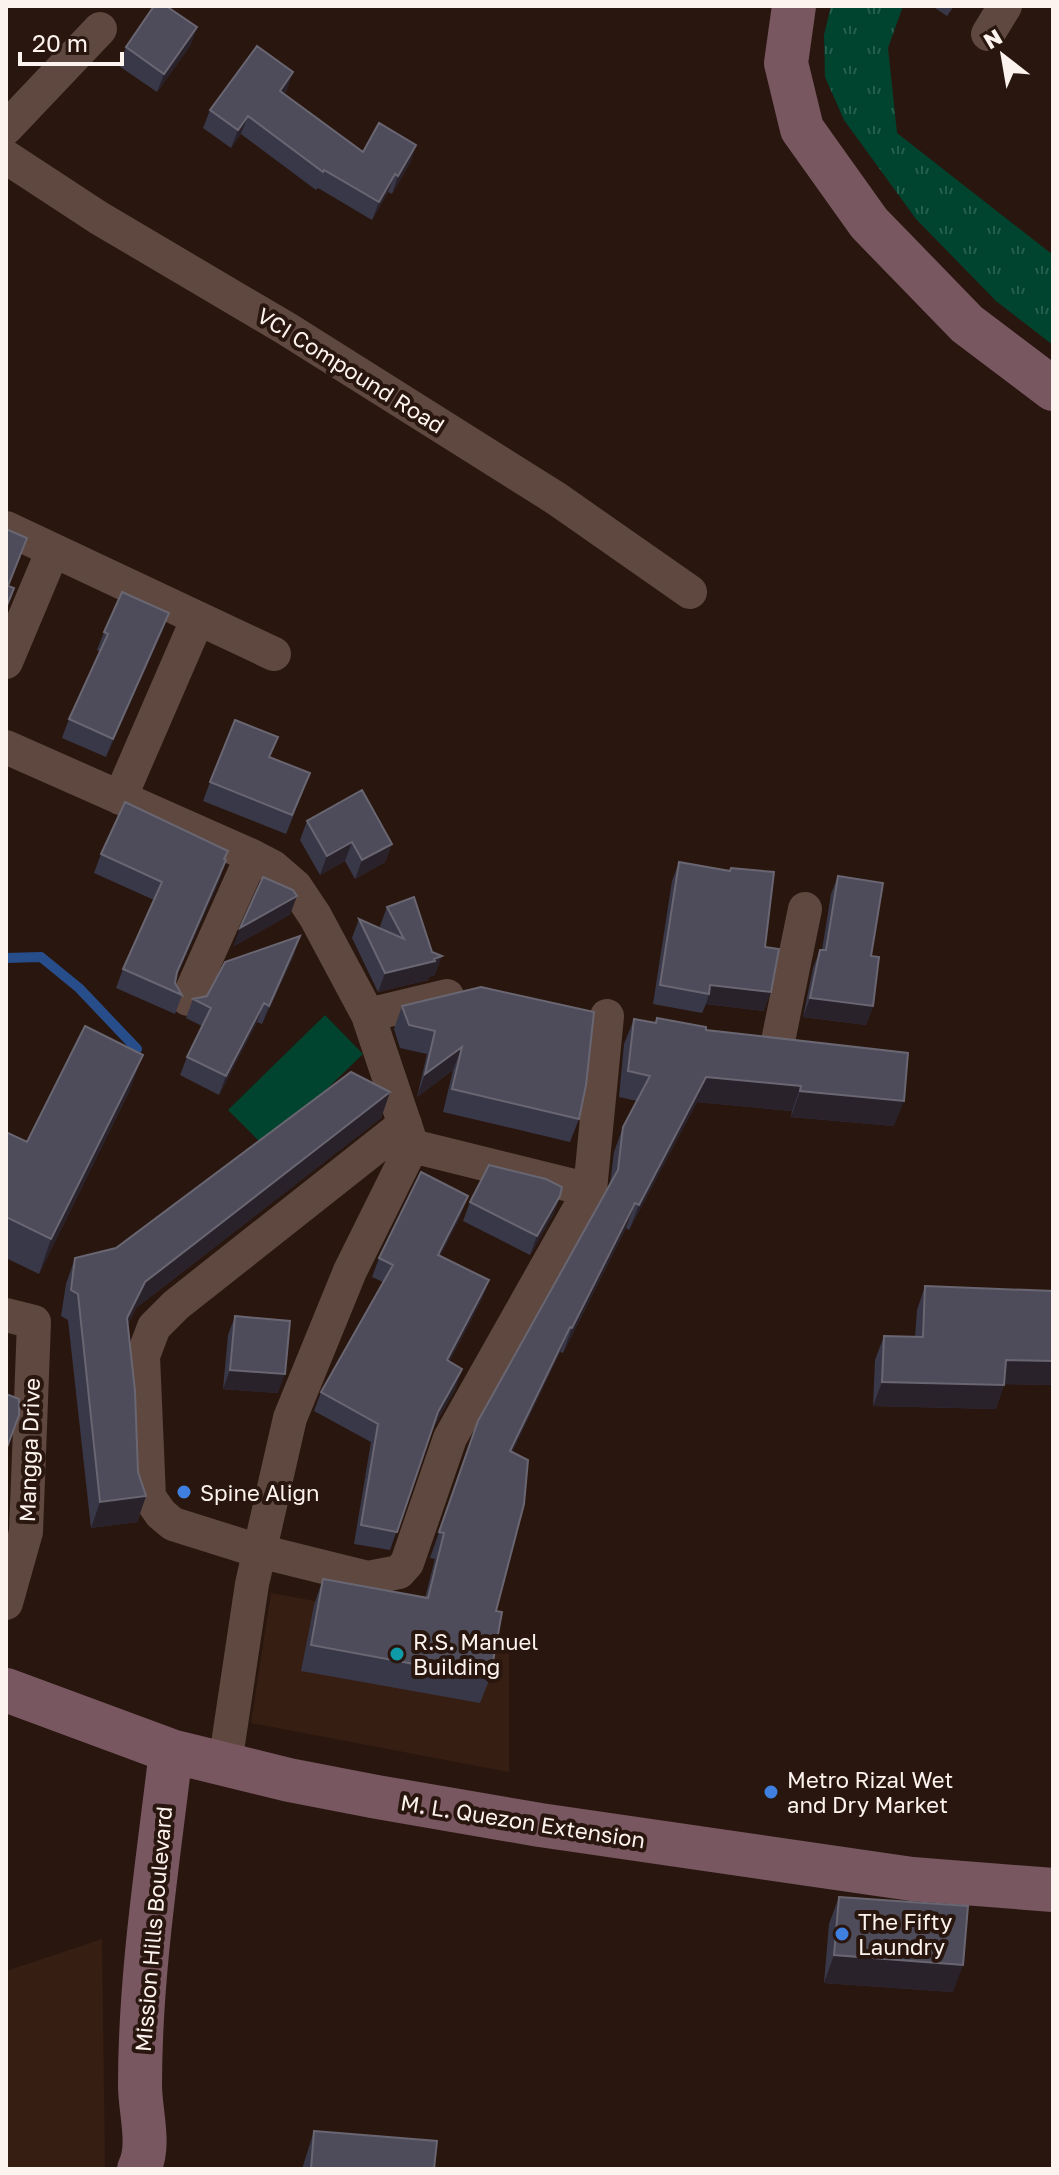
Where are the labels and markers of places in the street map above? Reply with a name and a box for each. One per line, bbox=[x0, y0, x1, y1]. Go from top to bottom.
place label: Spine Align bbox=[200, 1479, 320, 1506]
marker: Spine Align bbox=[175, 1483, 193, 1501]
place label: R.S. Manuel Building bbox=[413, 1628, 538, 1680]
marker: R.S. Manuel Building bbox=[388, 1645, 406, 1663]
place label: Metro Rizal Wet and Dry Market bbox=[787, 1766, 953, 1818]
marker: Metro Rizal Wet and Dry Market bbox=[762, 1783, 780, 1801]
place label: The Fifty Laundry bbox=[858, 1908, 952, 1960]
marker: The Fifty Laundry bbox=[833, 1925, 851, 1943]

